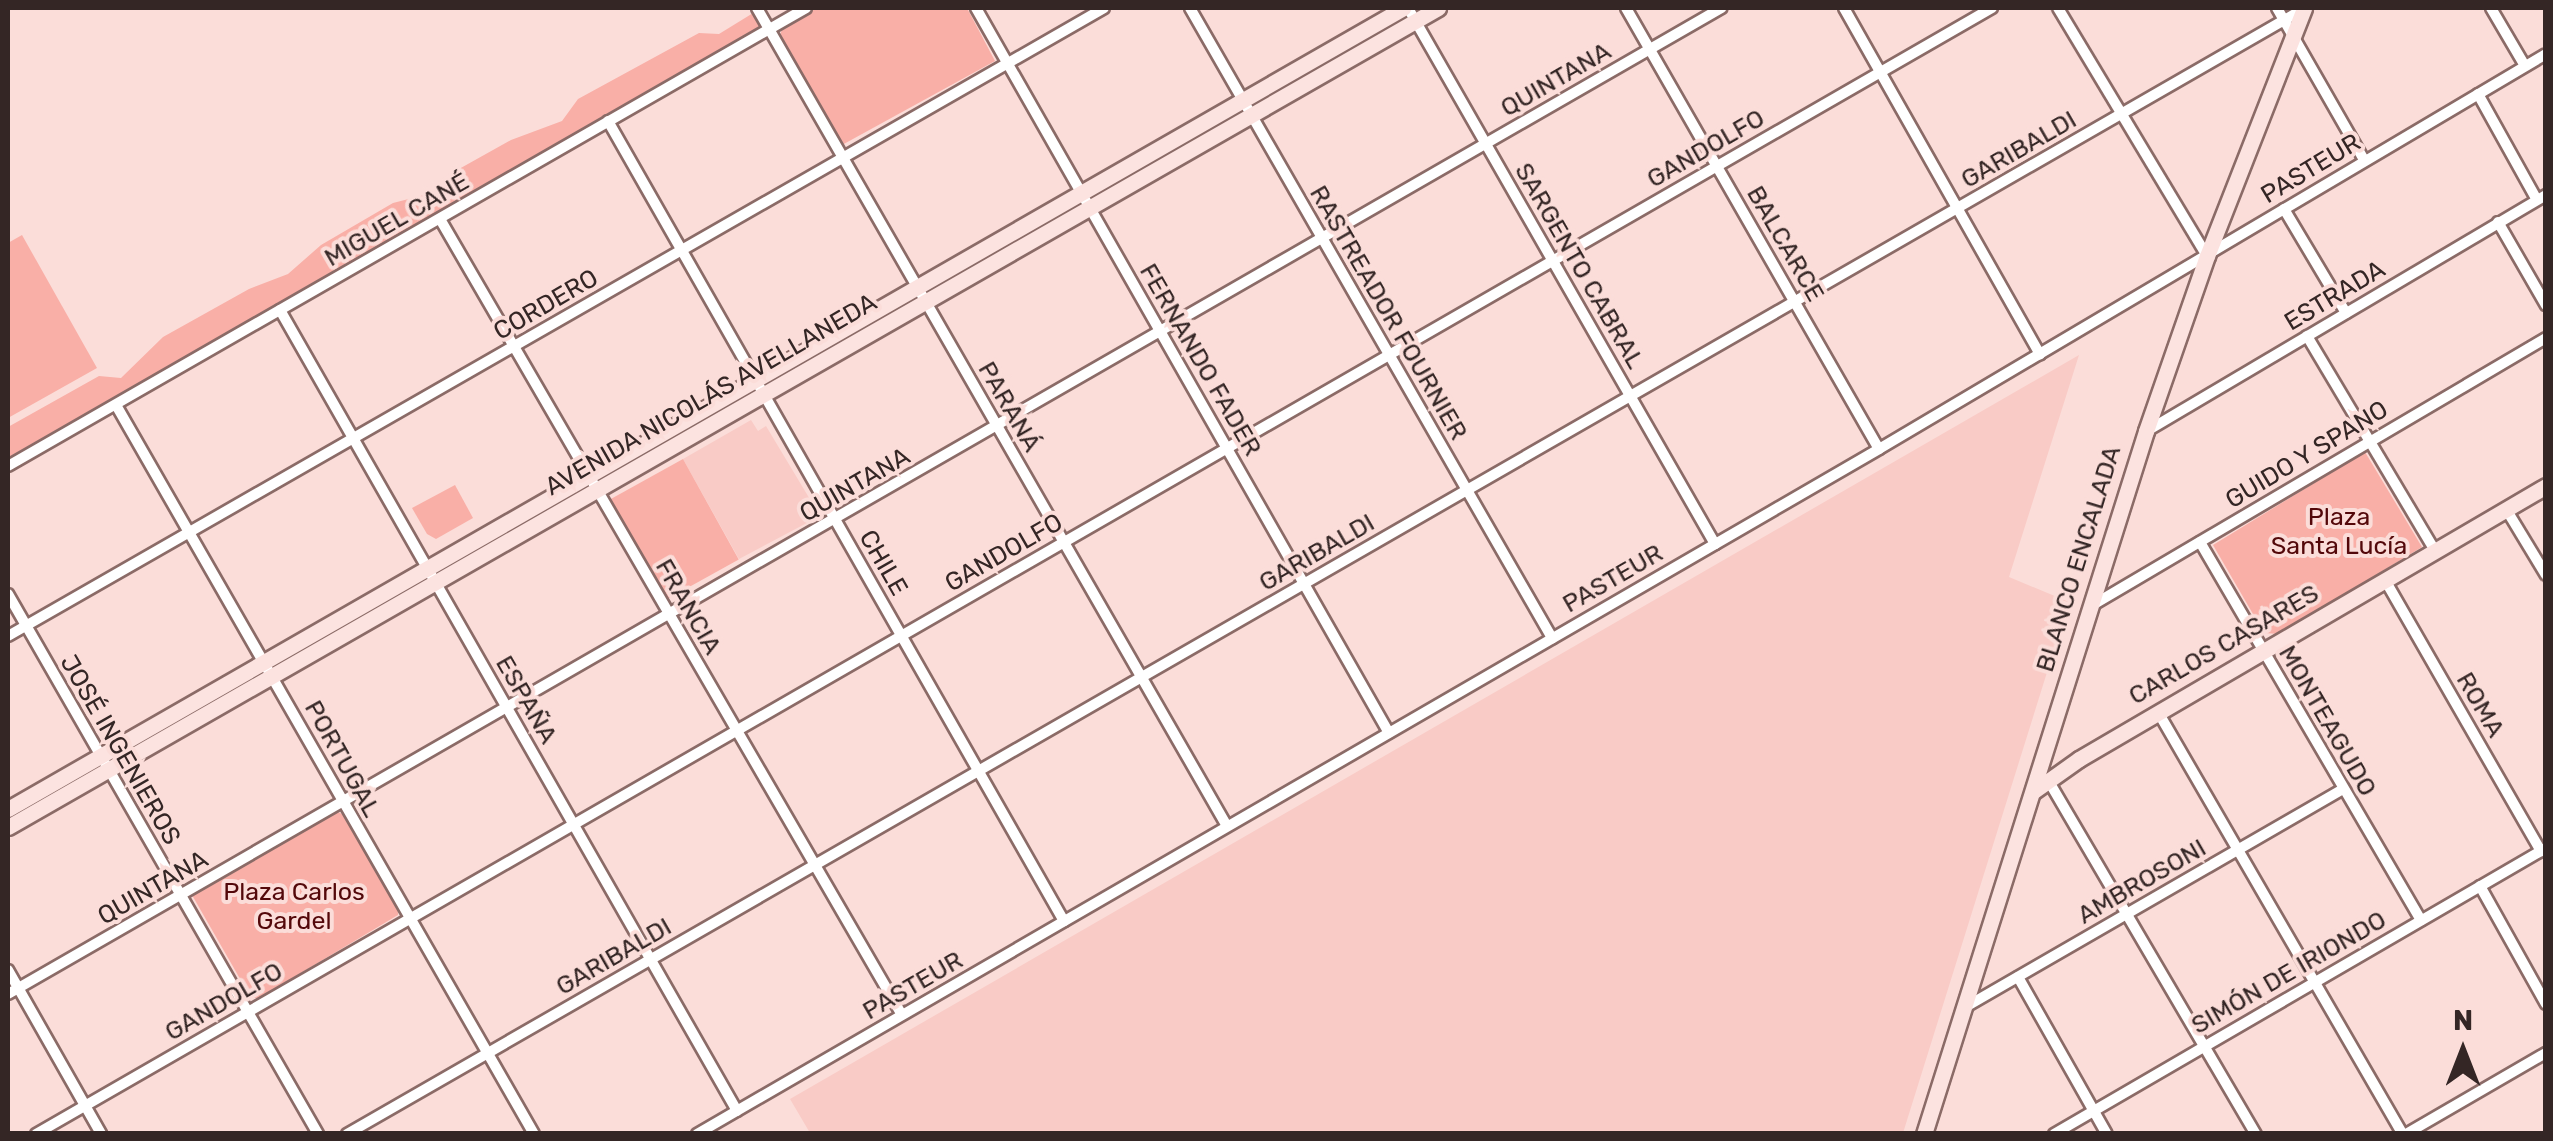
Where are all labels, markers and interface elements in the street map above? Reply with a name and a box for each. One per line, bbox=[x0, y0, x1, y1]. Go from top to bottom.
street label: QUINTANA bbox=[1496, 36, 1616, 124]
street label: GANDOLFO bbox=[1642, 103, 1770, 195]
street label: GARIBALDI bbox=[1956, 105, 2082, 195]
street label: PASTEUR bbox=[2256, 128, 2366, 210]
street label: SARGENTO CABRAL bbox=[1508, 158, 1650, 374]
street label: MIGUEL CANÉ bbox=[319, 166, 475, 274]
street label: RASTREADOR FOURNIER bbox=[1303, 181, 1473, 445]
street label: BALCARCE bbox=[1740, 181, 1830, 307]
street label: ESTRADA bbox=[2279, 254, 2391, 338]
street label: FERNANDO FADER bbox=[1133, 259, 1267, 461]
street label: CORDERO bbox=[488, 263, 604, 347]
street label: AVENIDA NICOLÁS AVELLANEDA bbox=[539, 287, 883, 503]
street label: PARANÁ bbox=[971, 357, 1047, 457]
street label: GUIDO Y SPANO bbox=[2220, 394, 2394, 516]
street label: QUINTANA bbox=[795, 441, 915, 529]
street label: BLANCO ENCALADA bbox=[2030, 442, 2128, 676]
park label: Plaza Santa Lucía bbox=[2271, 503, 2407, 562]
street label: GANDOLFO bbox=[940, 507, 1068, 599]
street label: GARIBALDI bbox=[1254, 508, 1380, 598]
street label: CHILE bbox=[852, 525, 914, 601]
street label: PASTEUR bbox=[1558, 538, 1668, 620]
street label: FRANCIA bbox=[649, 554, 727, 660]
street label: CARLOS CASARES bbox=[2124, 578, 2324, 712]
street label: MONTEAGUDO bbox=[2272, 640, 2382, 802]
street label: JOSÉ INGENIEROS bbox=[53, 650, 187, 850]
street label: ESPAÑA bbox=[489, 651, 563, 749]
street label: ROMA bbox=[2450, 667, 2510, 743]
street label: PORTUGAL bbox=[298, 695, 386, 823]
street label: AMBROSONI bbox=[2072, 833, 2212, 931]
street label: QUINTANA bbox=[93, 844, 213, 932]
park label: Plaza Carlos Gardel bbox=[223, 878, 365, 937]
street label: SIMÓN DE IRIONDO bbox=[2186, 905, 2392, 1041]
street label: GARIBALDI bbox=[551, 912, 677, 1002]
street label: PASTEUR bbox=[858, 945, 968, 1027]
street label: GANDOLFO bbox=[160, 956, 288, 1048]
north arrow bbox=[2413, 1001, 2513, 1101]
text: N bbox=[2453, 1004, 2473, 1037]

